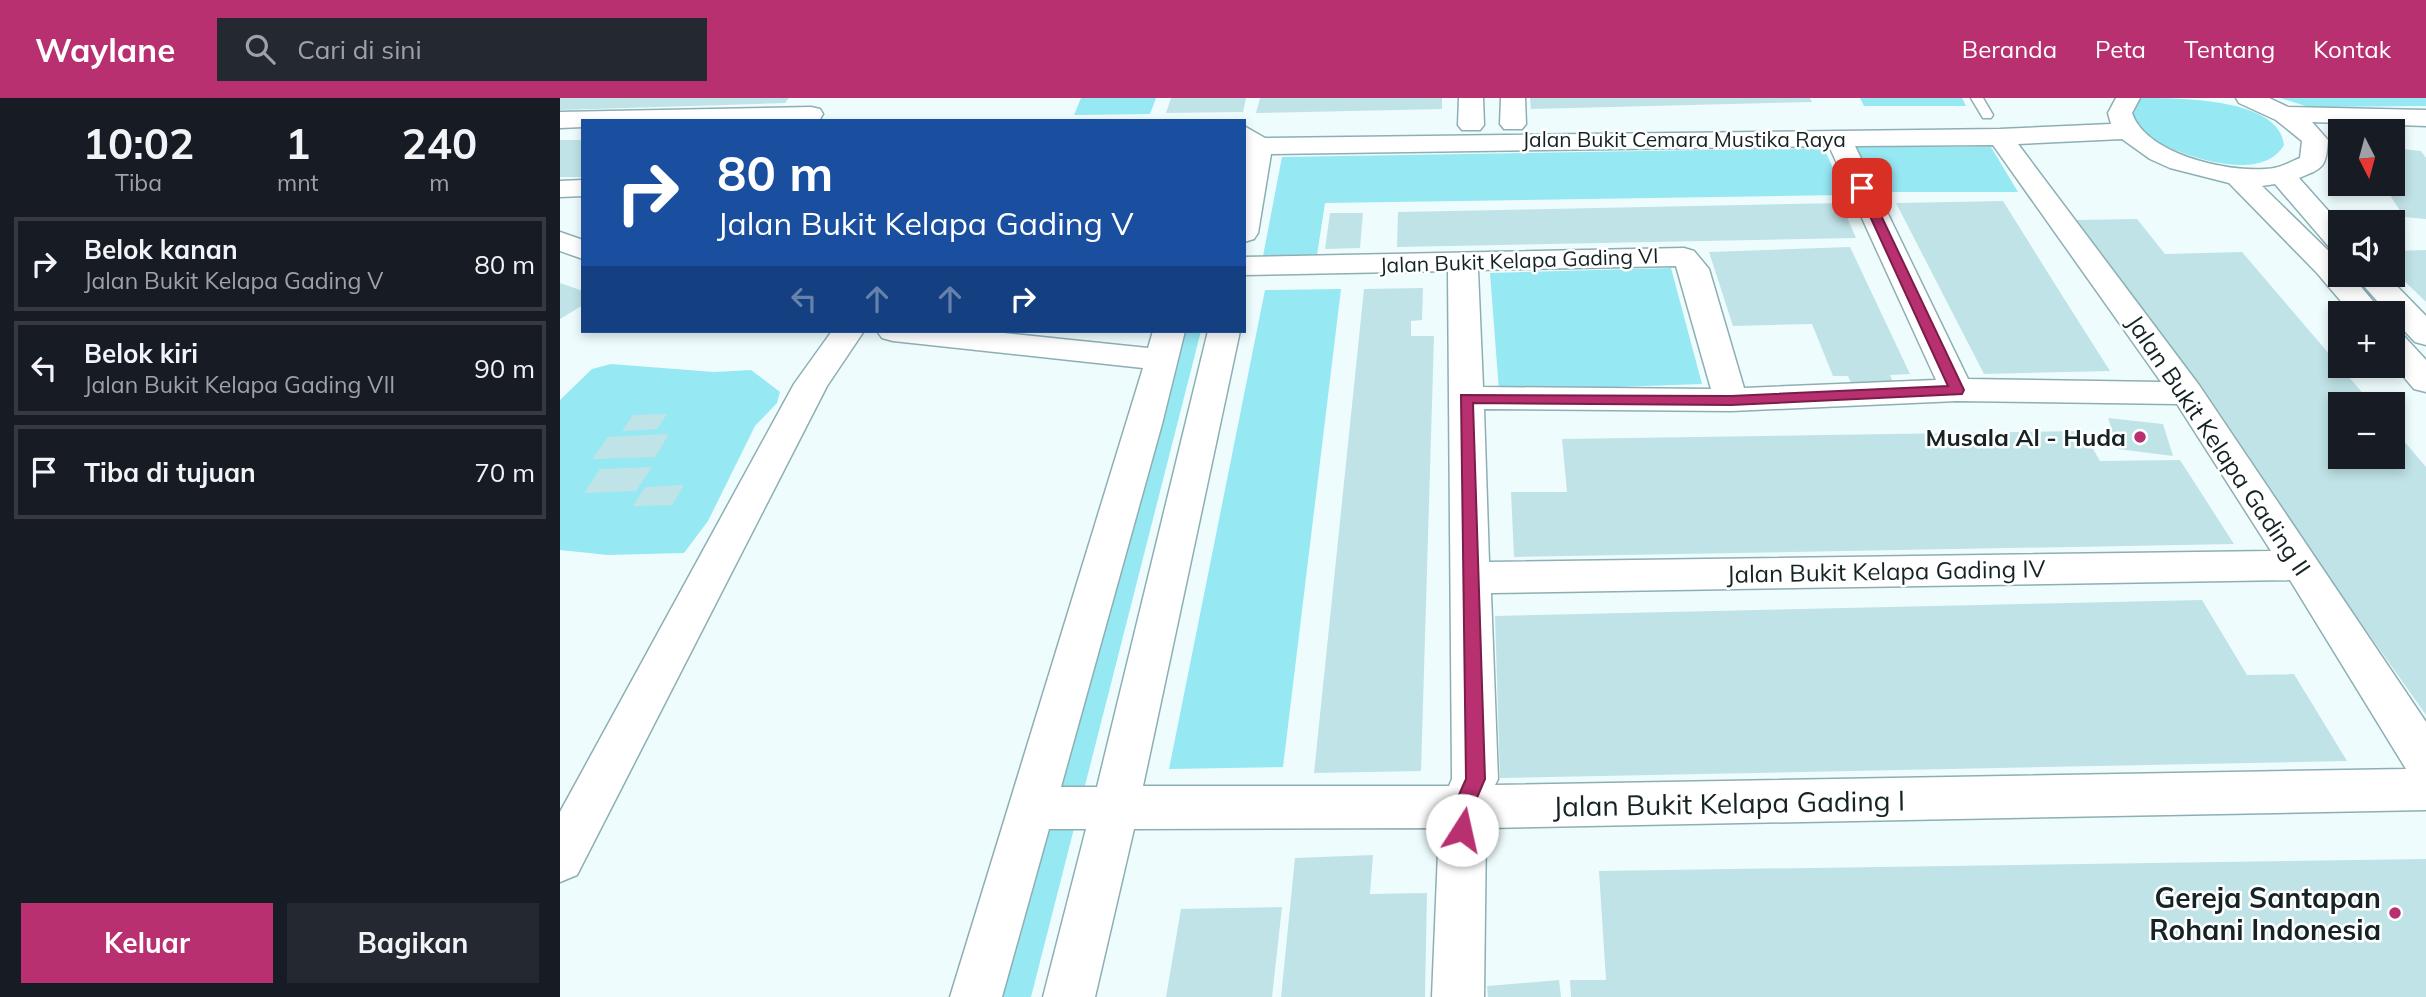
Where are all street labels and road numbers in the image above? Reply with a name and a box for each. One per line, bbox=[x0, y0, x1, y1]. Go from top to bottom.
street label: Jalan Bukit Cemara Mustika Raya bbox=[1522, 126, 1846, 152]
street label: Jalan Bukit Kelapa Gading VI bbox=[1379, 242, 1659, 278]
street label: Jalan Bukit Kelapa Gading II bbox=[2120, 309, 2318, 581]
street label: Jalan Bukit Kelapa Gading IV bbox=[1726, 553, 2046, 589]
street label: Jalan Bukit Kelapa Gading I bbox=[1553, 782, 1905, 824]

